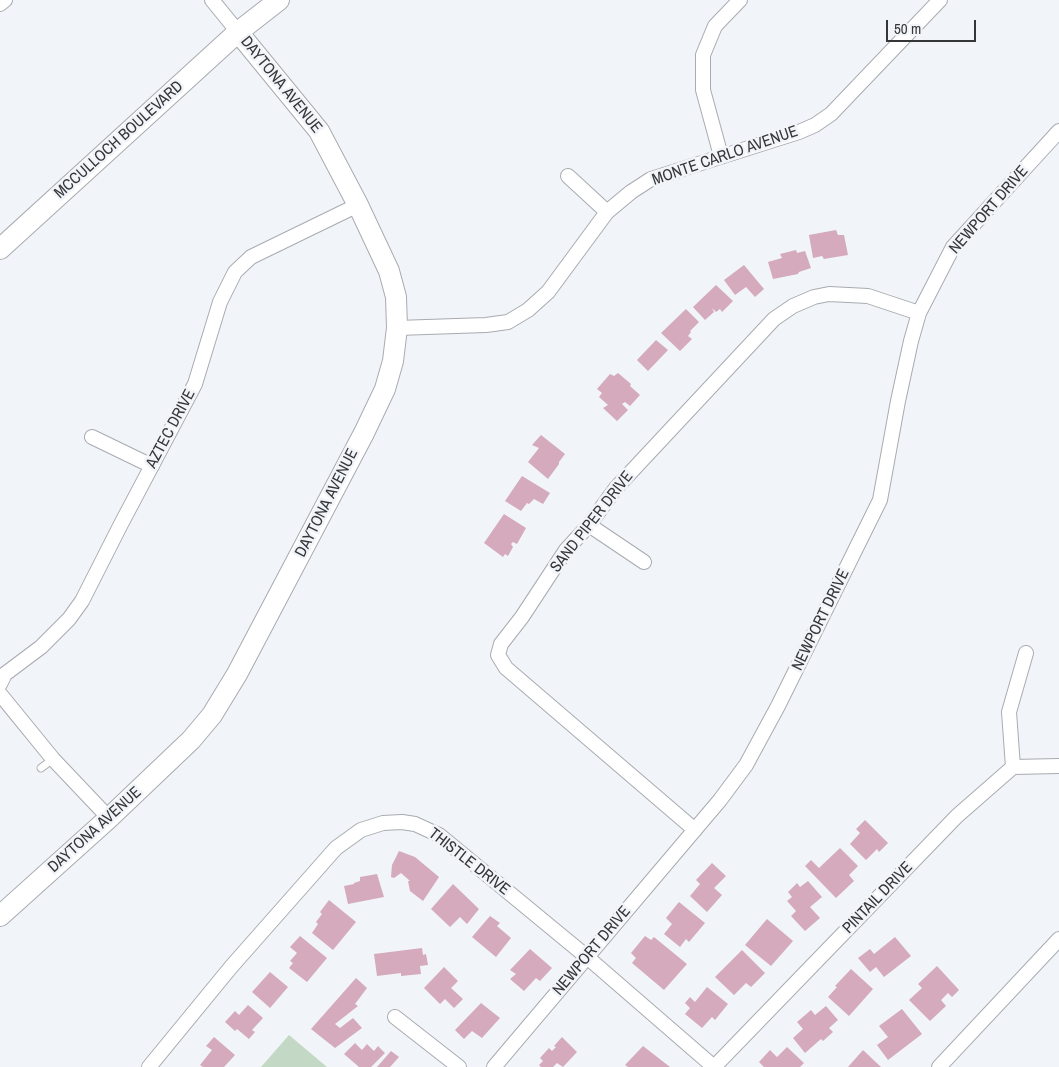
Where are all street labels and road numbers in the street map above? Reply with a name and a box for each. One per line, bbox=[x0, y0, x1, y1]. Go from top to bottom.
street label: DAYTONA AVENUE bbox=[236, 33, 326, 137]
street label: MCCULLOCH BOULEVARD bbox=[51, 77, 187, 203]
street label: MONTE CARLO AVENUE bbox=[650, 122, 800, 190]
street label: NEWPORT DRIVE bbox=[945, 162, 1033, 258]
street label: AZTEC DRIVE bbox=[142, 386, 200, 472]
street label: DAYTONA AVENUE bbox=[291, 446, 363, 560]
street label: SAND PIPER DRIVE bbox=[547, 468, 637, 576]
street label: NEWPORT DRIVE bbox=[788, 566, 854, 674]
street label: DAYTONA AVENUE bbox=[44, 783, 146, 877]
street label: THISTLE DRIVE bbox=[425, 824, 513, 900]
street label: PINTAIL DRIVE bbox=[839, 858, 917, 938]
street label: NEWPORT DRIVE bbox=[549, 902, 635, 1000]

